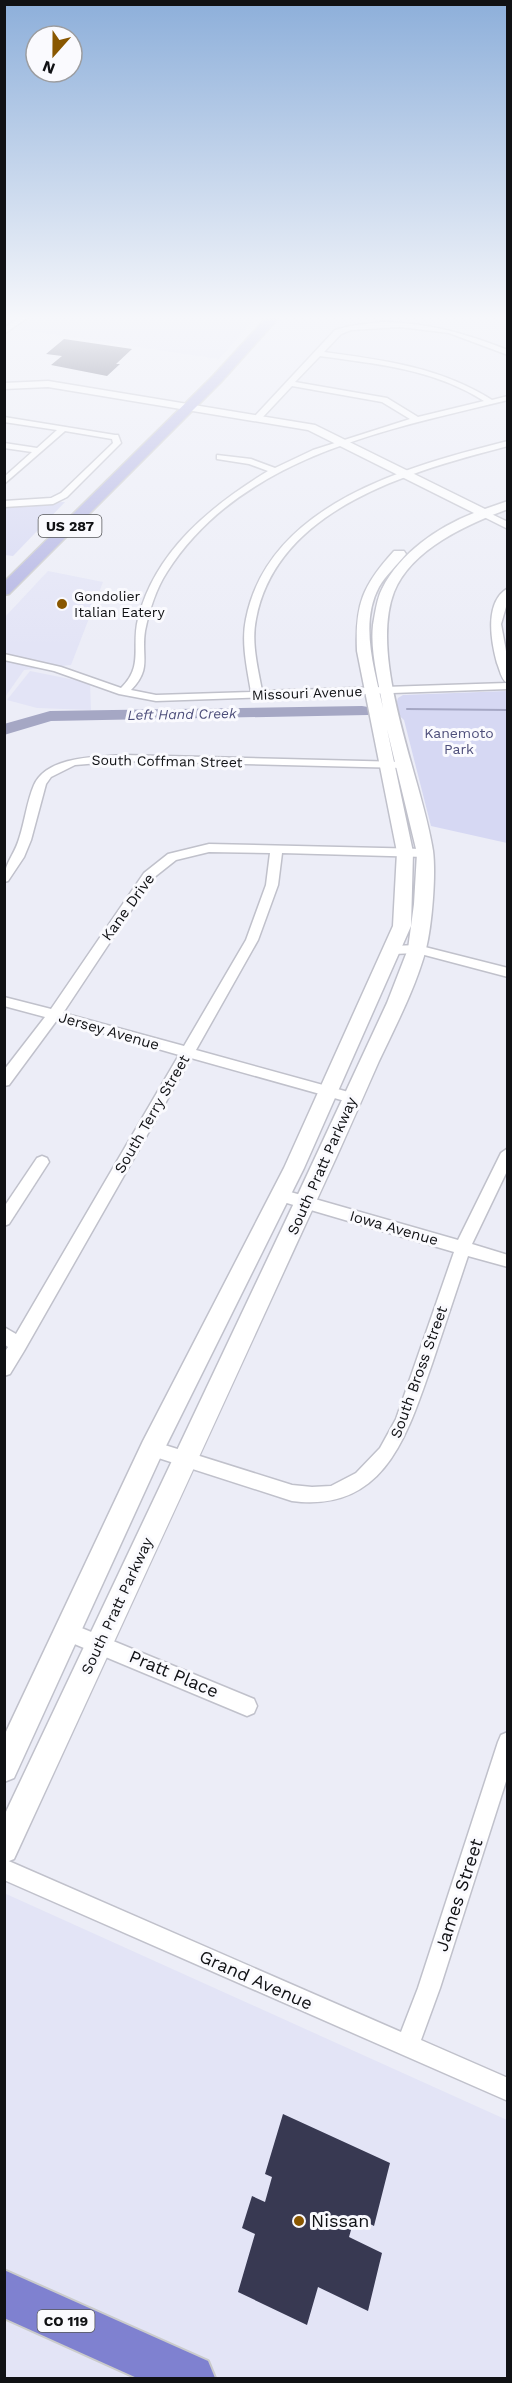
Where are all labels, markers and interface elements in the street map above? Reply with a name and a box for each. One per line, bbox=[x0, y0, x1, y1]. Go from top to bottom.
north arrow bbox=[24, 24, 84, 84]
text: N bbox=[40, 57, 58, 79]
road number: US 287 bbox=[38, 515, 101, 537]
place label: Gondolier Italian Eatery bbox=[74, 588, 166, 620]
marker: Gondolier Italian Eatery bbox=[55, 597, 69, 611]
street label: Missouri Avenue bbox=[251, 683, 363, 703]
water label: Left Hand Creek bbox=[127, 705, 237, 723]
park label: Kanemoto Park bbox=[424, 725, 494, 757]
street label: South Coffman Street bbox=[91, 752, 243, 770]
street label: Kane Drive bbox=[98, 870, 158, 944]
street label: Jersey Avenue bbox=[57, 1008, 161, 1054]
street label: South Terry Street bbox=[111, 1051, 194, 1177]
street label: South Pratt Parkway bbox=[283, 1094, 361, 1238]
street label: Iowa Avenue bbox=[348, 1207, 440, 1249]
street label: South Bross Street bbox=[387, 1303, 452, 1441]
street label: South Pratt Parkway bbox=[77, 1534, 157, 1677]
street label: Pratt Place bbox=[126, 1645, 222, 1702]
street label: James Street bbox=[430, 1835, 487, 1954]
street label: Grand Avenue bbox=[196, 1945, 316, 2014]
place label: Nissan bbox=[311, 2210, 369, 2231]
marker: Nissan bbox=[292, 2214, 306, 2228]
road number: CO 119 bbox=[38, 2310, 94, 2332]

